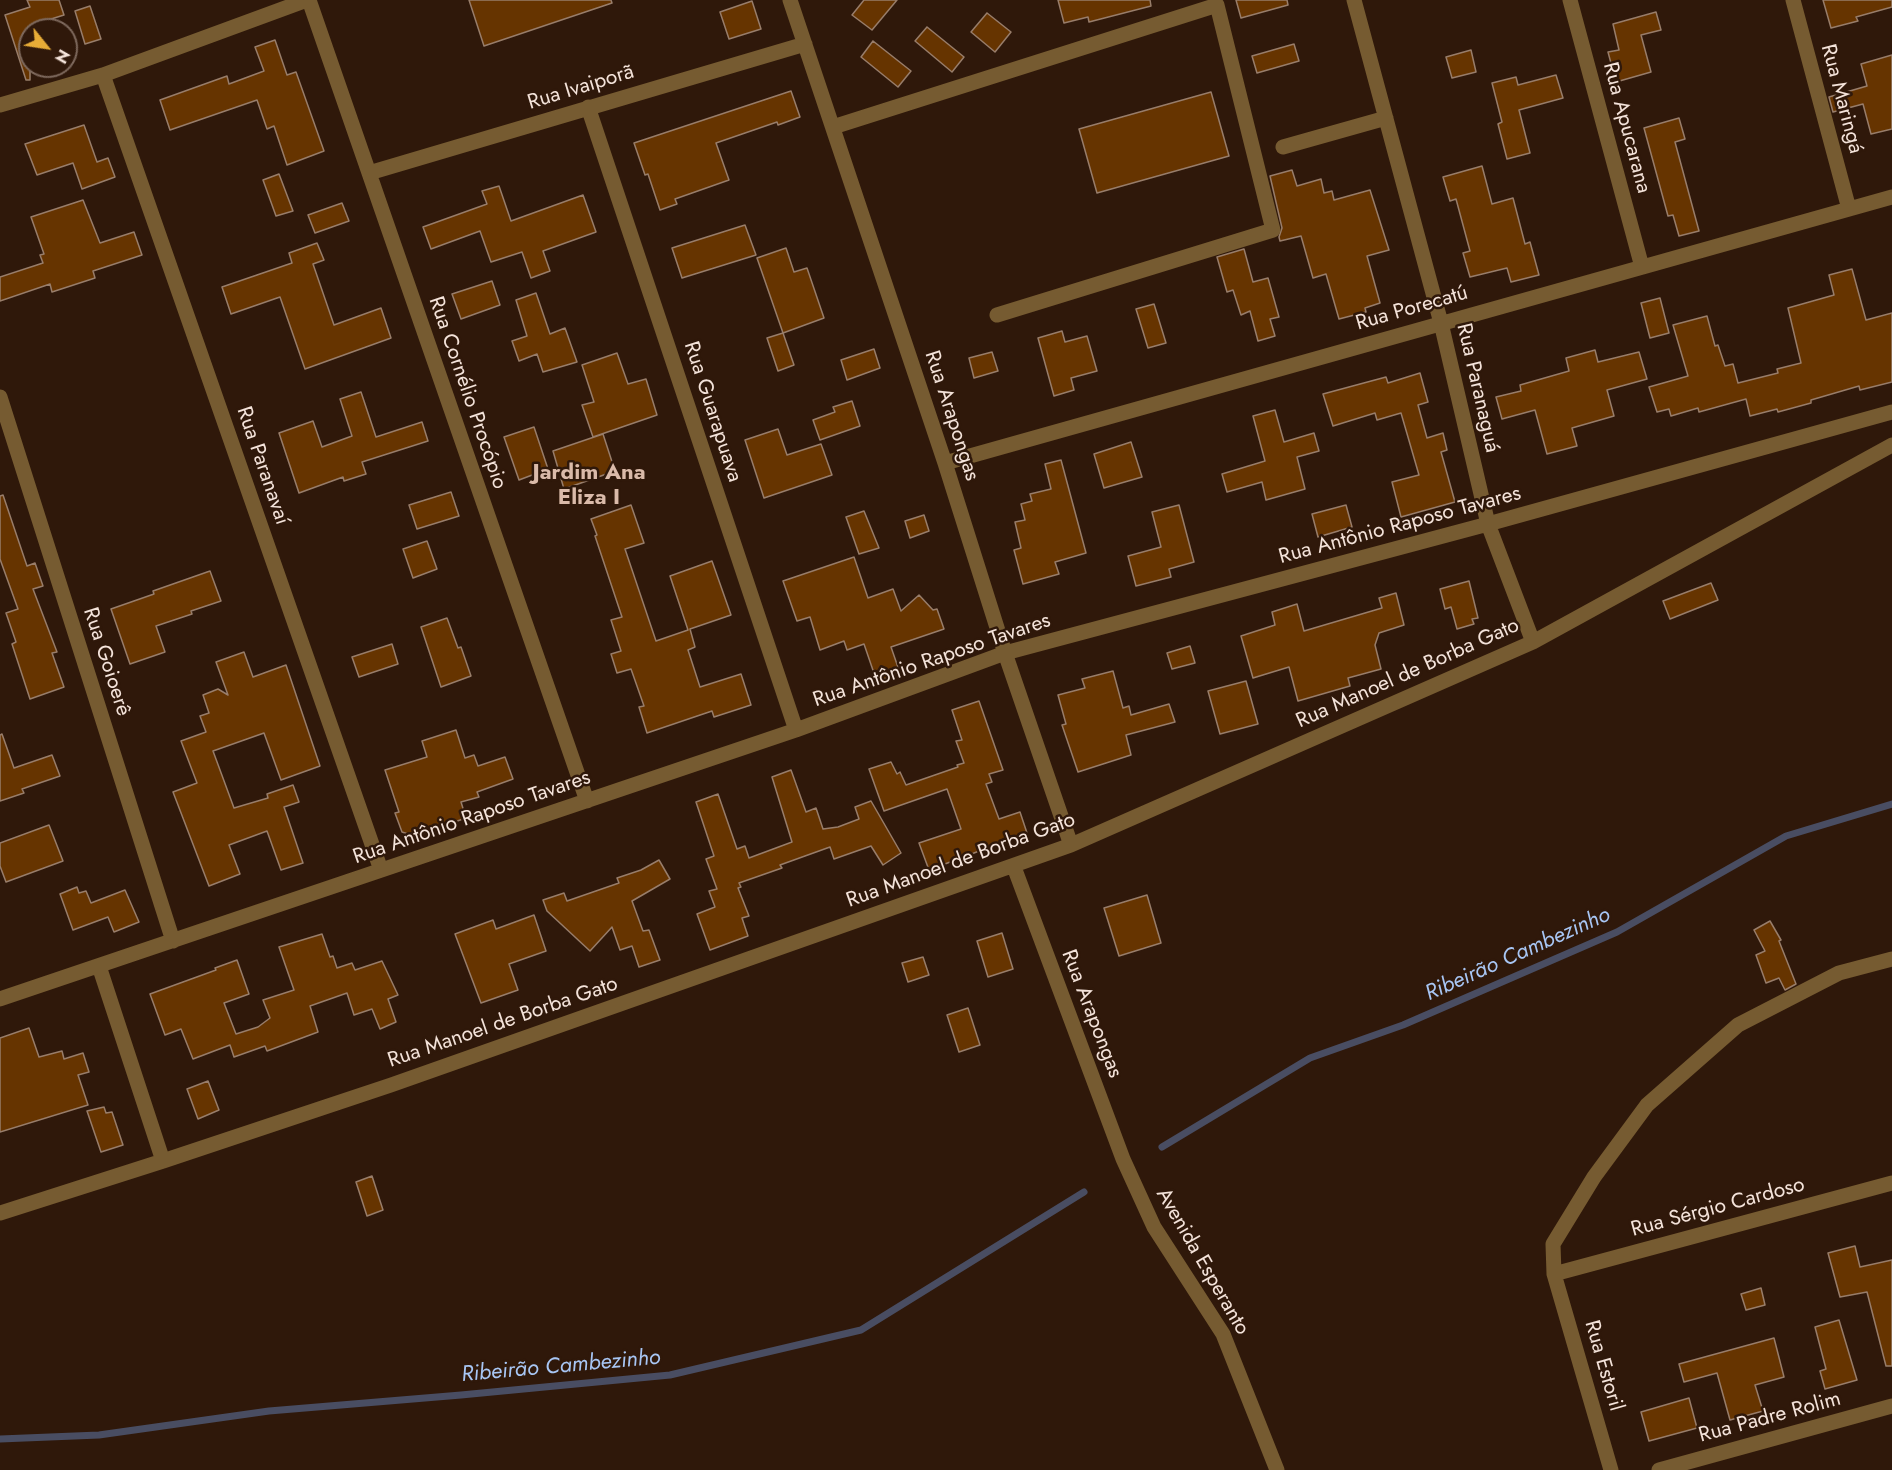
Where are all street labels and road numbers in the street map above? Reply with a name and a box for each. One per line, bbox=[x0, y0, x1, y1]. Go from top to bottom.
street label: Rua Maringá bbox=[1814, 42, 1868, 156]
street label: Rua Ivaiporã bbox=[525, 60, 637, 116]
street label: Rua Apucarana bbox=[1596, 60, 1656, 196]
street label: Rua Porecatú bbox=[1353, 281, 1471, 337]
street label: Rua Cornélio Procópio bbox=[422, 293, 512, 493]
street label: Rua Paranaguá bbox=[1450, 321, 1504, 455]
street label: Rua Guarapuava bbox=[677, 339, 747, 485]
street label: Rua Arapongas bbox=[918, 348, 984, 484]
street label: Rua Paranavaí bbox=[230, 404, 294, 528]
street label: Rua Antônio Raposo Tavares bbox=[1276, 482, 1524, 570]
street label: Rua Goioerê bbox=[77, 605, 135, 719]
street label: Rua Antônio Raposo Tavares bbox=[810, 608, 1054, 714]
street label: Rua Manoel de Borba Gato bbox=[1293, 613, 1523, 735]
street label: Rua Antônio Raposo Tavares bbox=[350, 765, 594, 871]
street label: Rua Manoel de Borba Gato bbox=[843, 808, 1079, 914]
street label: Rua Arapongas bbox=[1055, 946, 1127, 1082]
street label: Rua Manoel de Borba Gato bbox=[385, 972, 621, 1074]
street label: Rua Sérgio Cardoso bbox=[1628, 1173, 1808, 1243]
street label: Avenida Esperanto bbox=[1150, 1184, 1254, 1340]
street label: Rua Estoril bbox=[1578, 1318, 1628, 1414]
street label: Rua Padre Rolim bbox=[1696, 1387, 1844, 1449]

